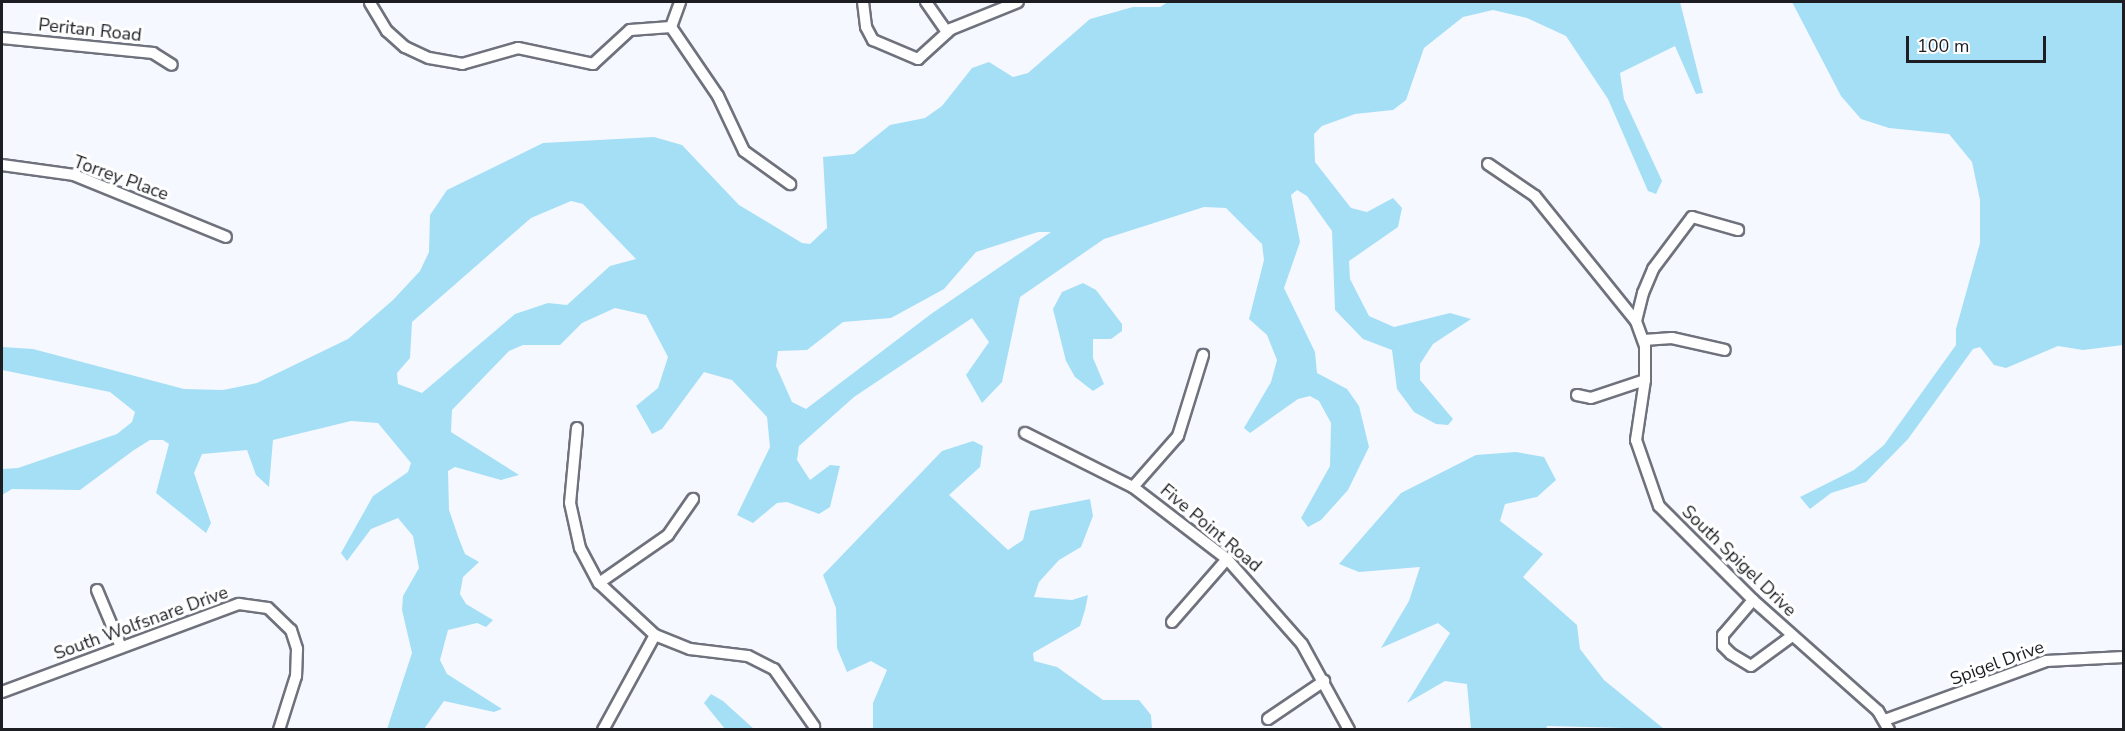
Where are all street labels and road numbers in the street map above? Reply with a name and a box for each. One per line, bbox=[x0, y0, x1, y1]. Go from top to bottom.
street label: Peritan Road bbox=[37, 14, 143, 46]
street label: Torrey Place bbox=[71, 151, 171, 205]
street label: Five Point Road bbox=[1156, 479, 1266, 577]
street label: South Spigel Drive bbox=[1677, 501, 1801, 621]
street label: South Wolfsnare Drive bbox=[51, 581, 231, 665]
street label: Spigel Drive bbox=[1947, 636, 2047, 690]

